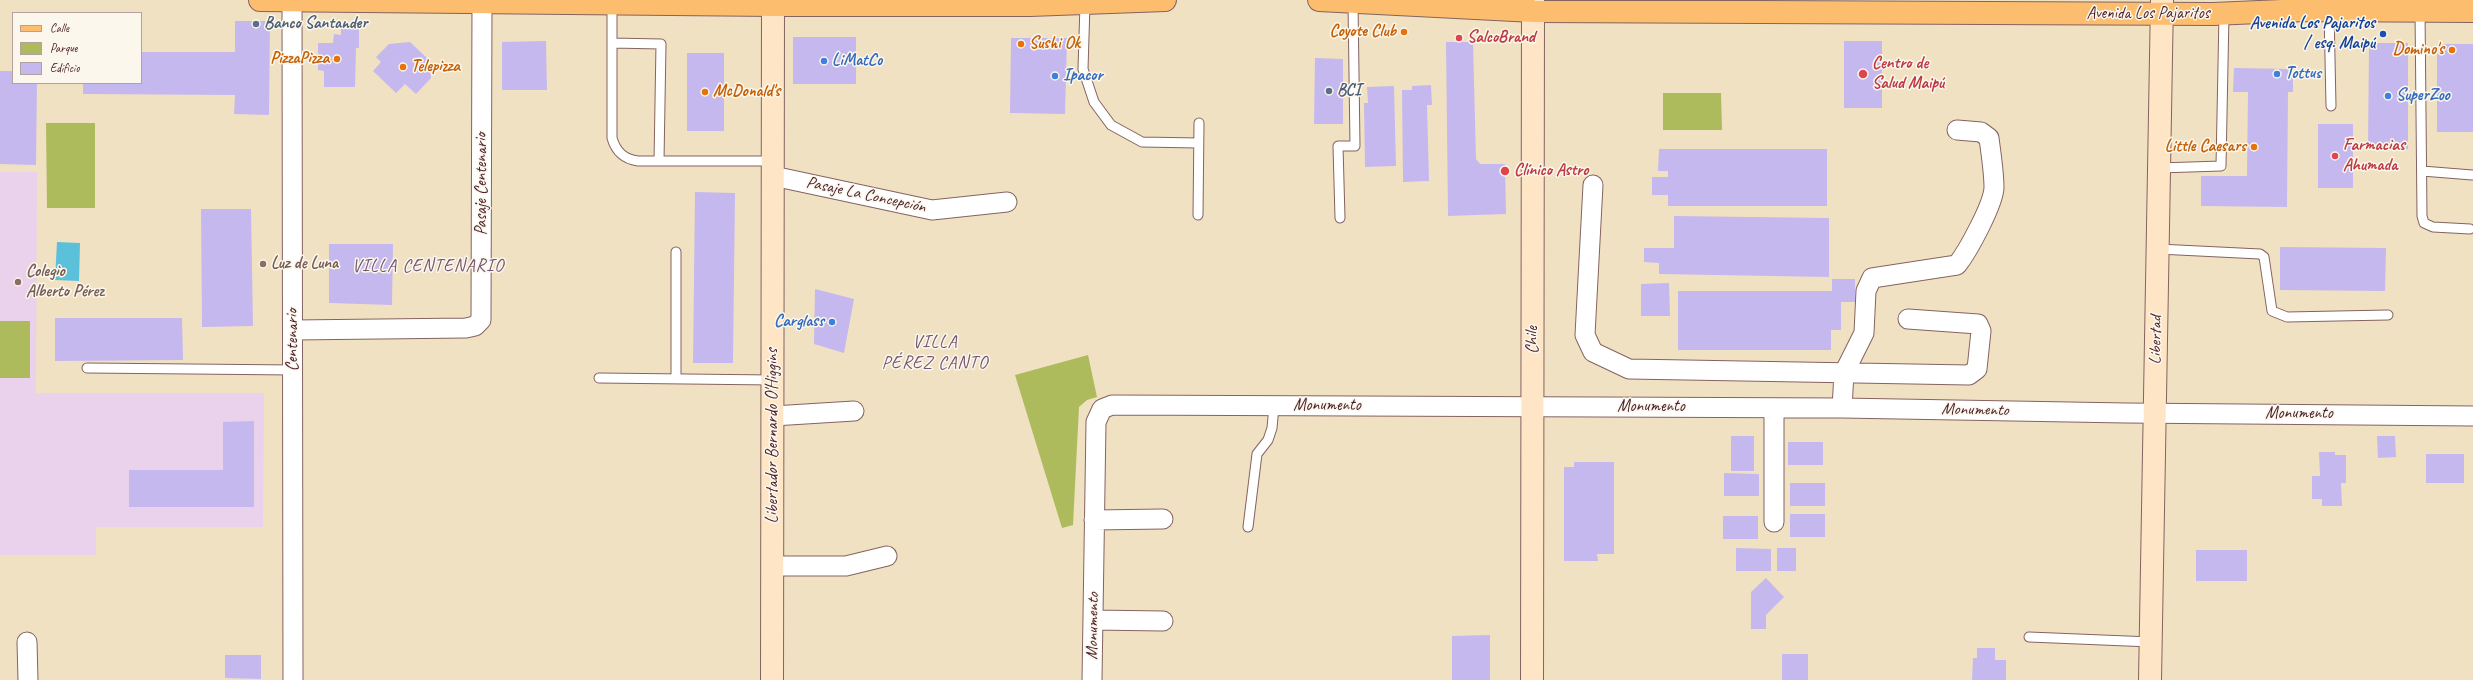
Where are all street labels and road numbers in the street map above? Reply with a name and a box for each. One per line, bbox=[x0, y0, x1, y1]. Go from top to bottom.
street label: Avenida Los Pajaritos bbox=[2087, 4, 2209, 24]
street label: Pasaje Centenario bbox=[472, 133, 492, 235]
street label: Pasaje La Concepción bbox=[804, 172, 928, 218]
street label: Centenario bbox=[283, 309, 303, 371]
street label: Libertad bbox=[2145, 315, 2167, 365]
street label: Chile bbox=[1523, 326, 1543, 354]
street label: Libertador Bernardo O'Higgins bbox=[763, 348, 783, 524]
street label: Monumento bbox=[1293, 396, 1361, 416]
street label: Monumento bbox=[1617, 397, 1685, 417]
street label: Monumento bbox=[1941, 399, 2009, 421]
street label: Monumento bbox=[2265, 404, 2333, 424]
street label: Monumento bbox=[1082, 592, 1104, 660]

